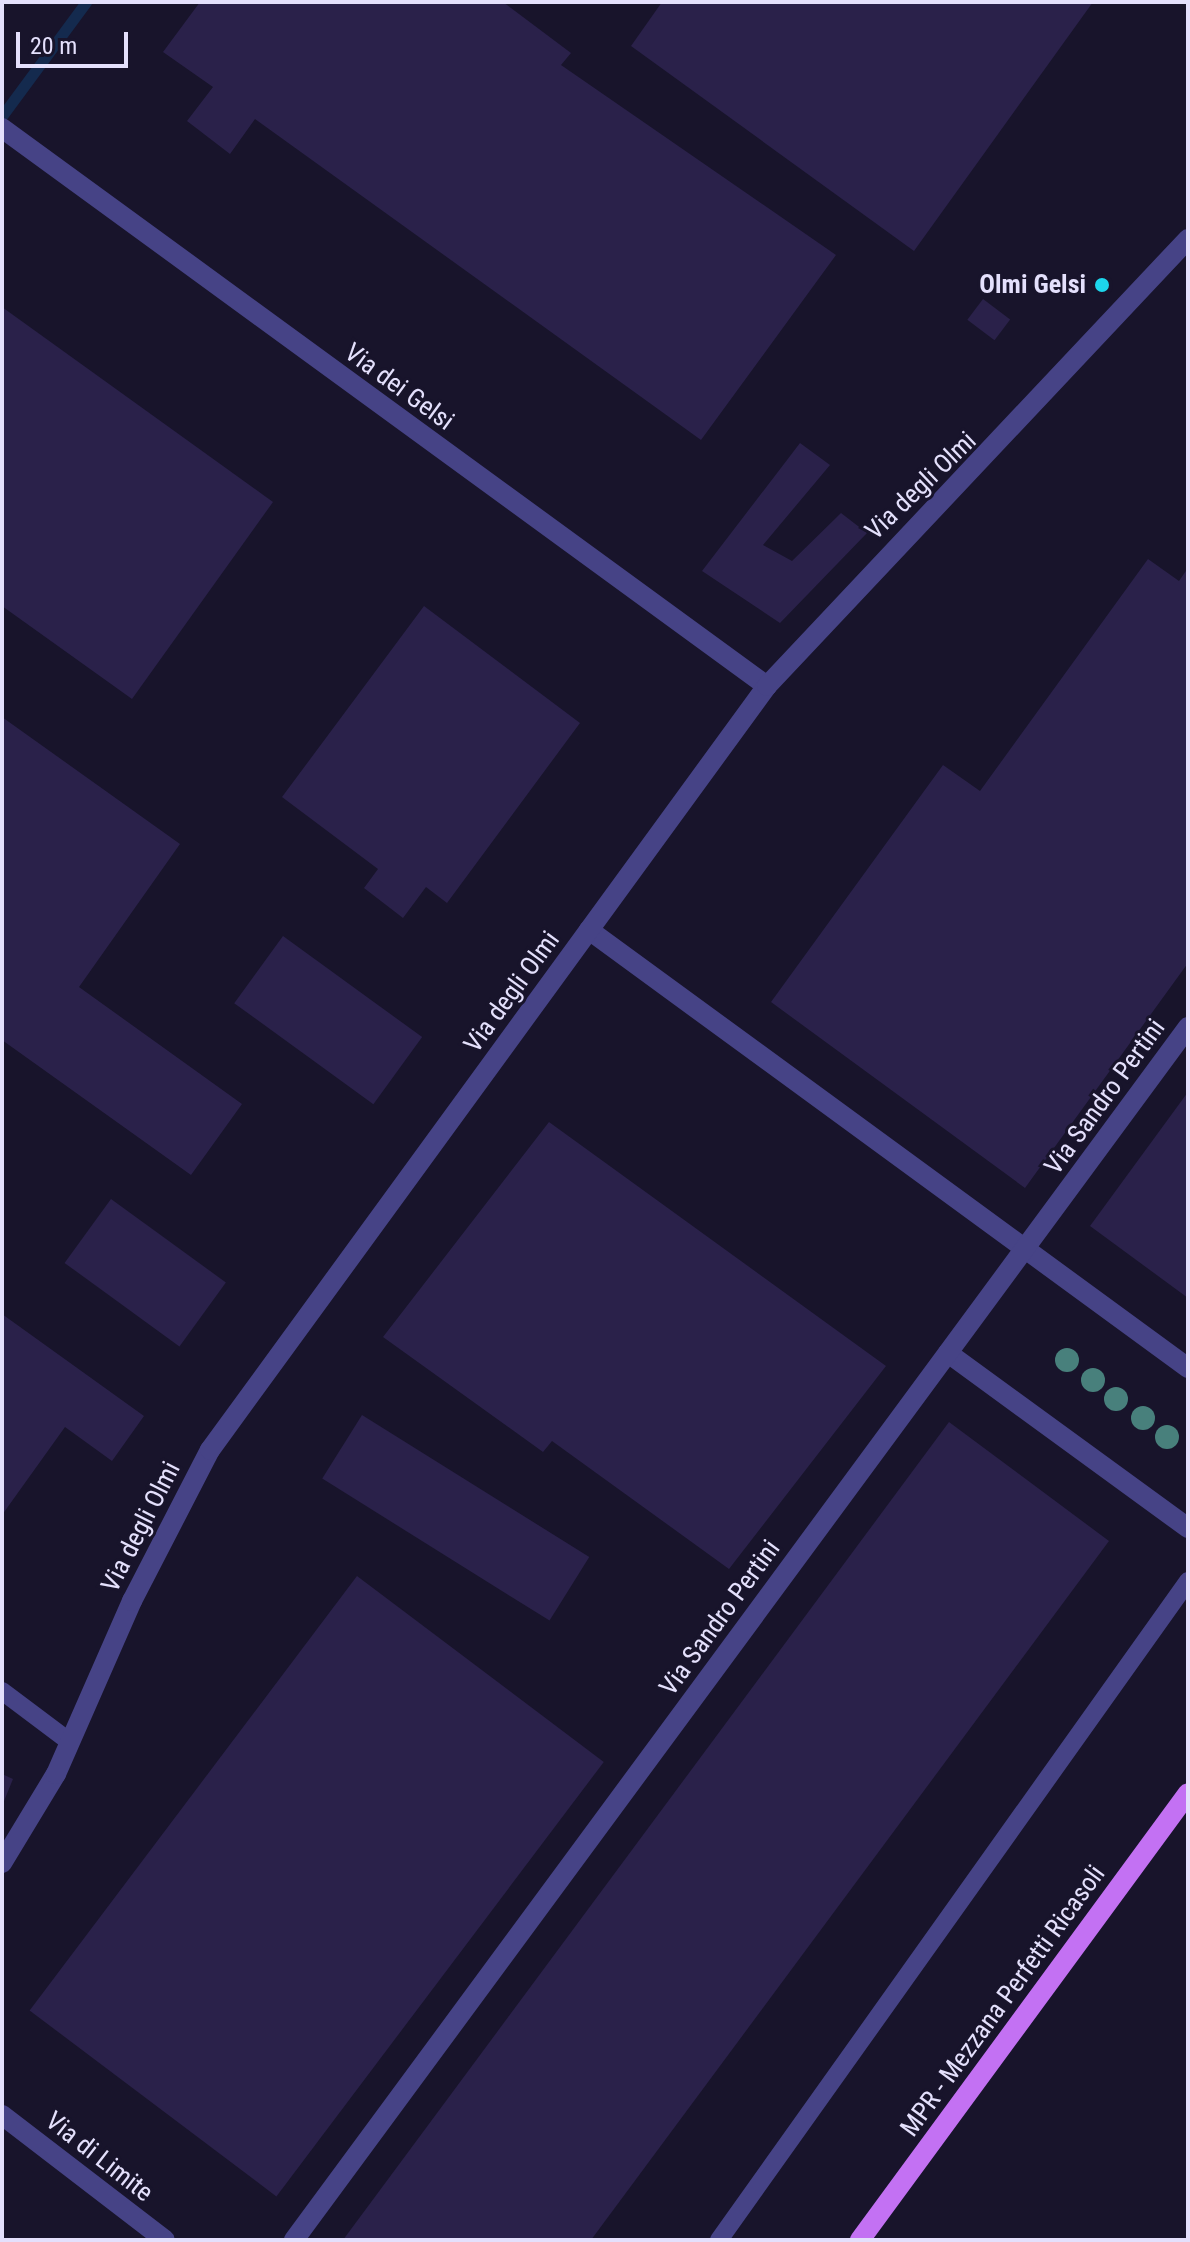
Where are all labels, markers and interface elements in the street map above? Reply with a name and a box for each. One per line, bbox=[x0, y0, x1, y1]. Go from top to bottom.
scale bar bbox=[20, 16, 132, 66]
text: 20 m bbox=[30, 32, 77, 60]
place label: Olmi Gelsi bbox=[979, 269, 1086, 301]
marker: Olmi Gelsi bbox=[1093, 276, 1111, 294]
street label: Via dei Gelsi bbox=[338, 337, 460, 437]
street label: Via degli Olmi bbox=[859, 425, 983, 547]
street label: Via degli Olmi bbox=[458, 925, 566, 1059]
street label: Via Sandro Pertini bbox=[1038, 1013, 1172, 1181]
street label: Via degli Olmi bbox=[95, 1457, 187, 1597]
street label: Via Sandro Pertini bbox=[653, 1534, 787, 1702]
street label: MPR - Mezzana Perfetti Ricasoli bbox=[894, 1859, 1112, 2143]
street label: Via di Limite bbox=[39, 2105, 159, 2209]

